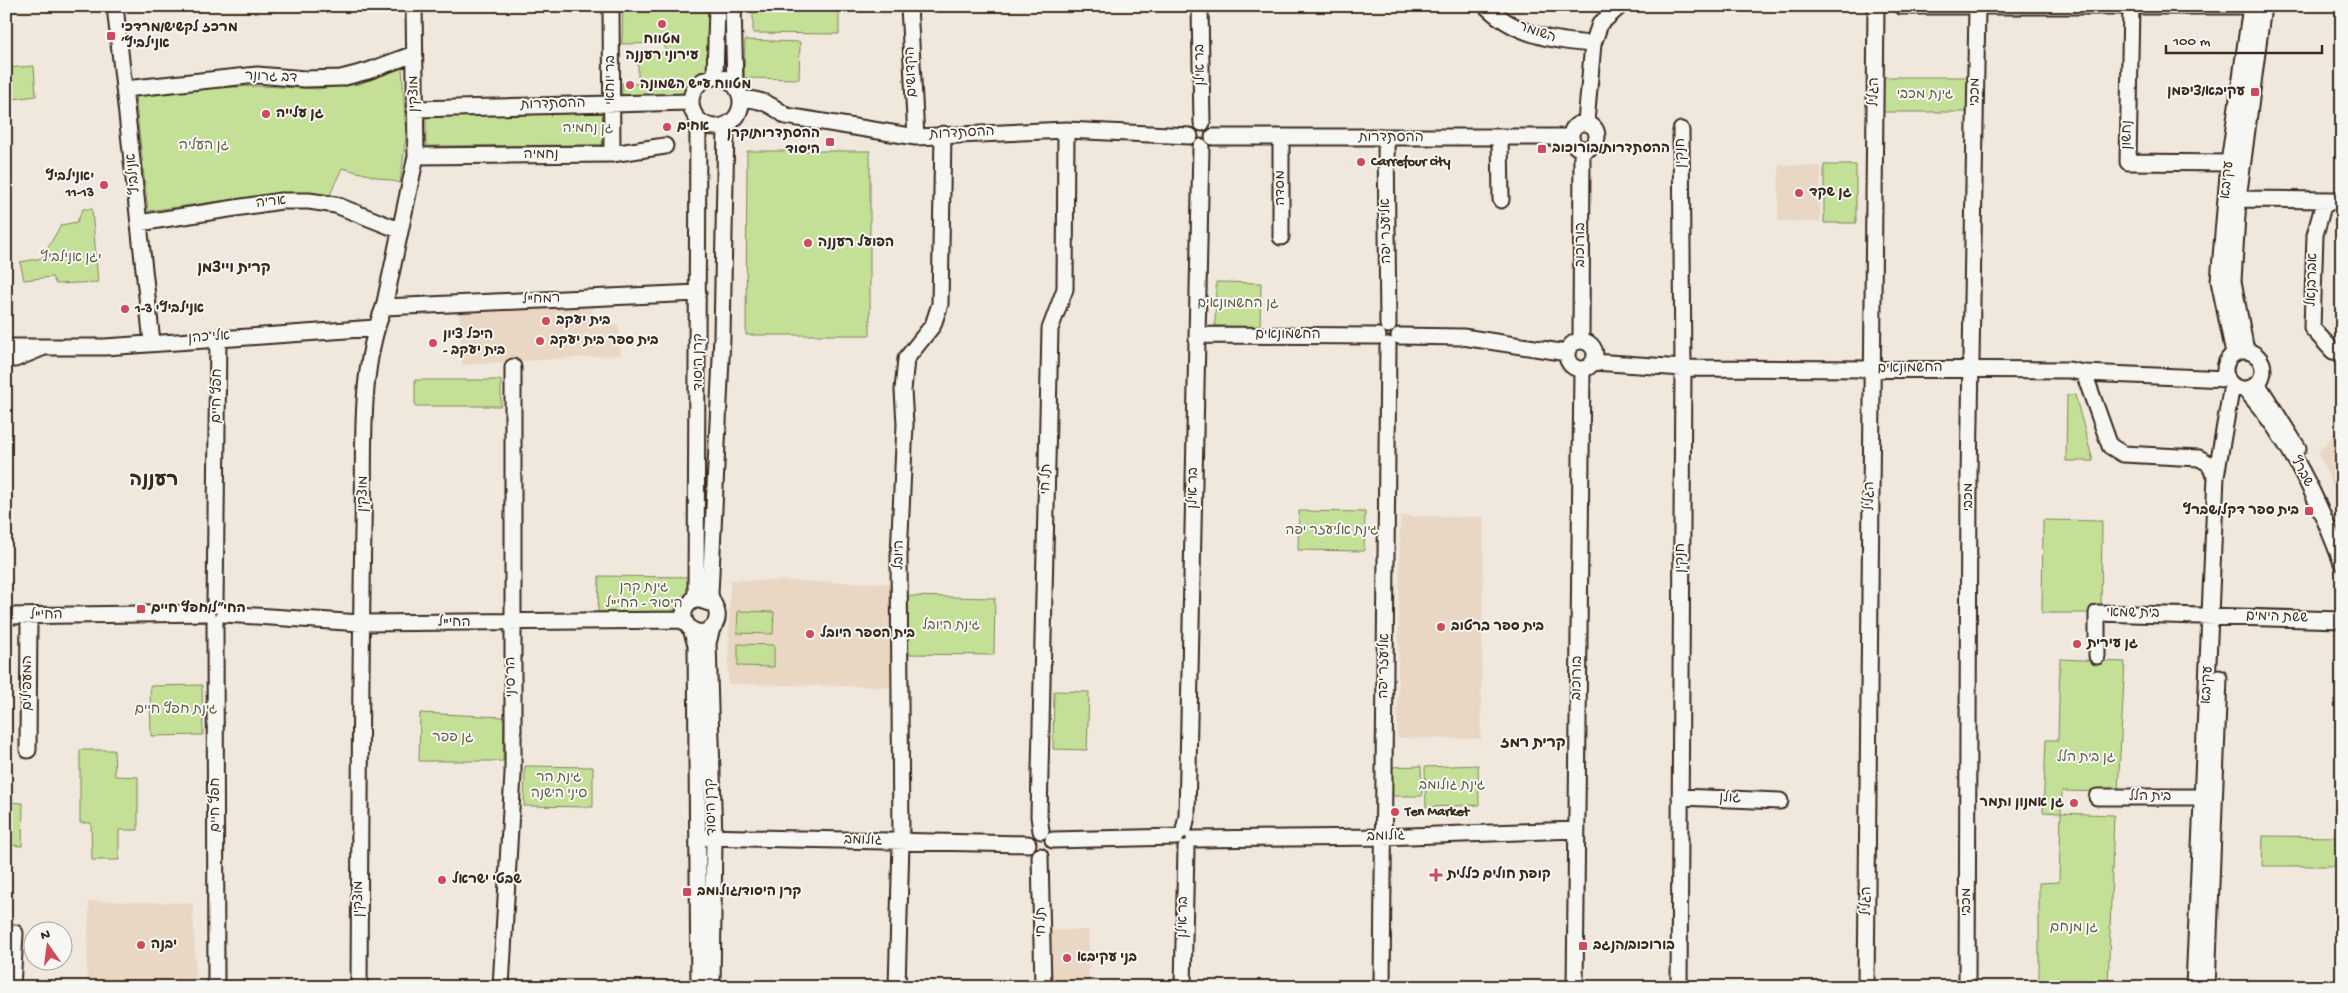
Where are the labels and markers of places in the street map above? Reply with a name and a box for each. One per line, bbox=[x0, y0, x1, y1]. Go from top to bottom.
marker: מטווח עירוני רעננה bbox=[656, 18, 668, 30]
place label: מרכז לקשיש/מרדכי אנילביץ׳ bbox=[121, 19, 238, 53]
marker: מרכז לקשיש/מרדכי אנילביץ׳ bbox=[105, 30, 117, 42]
place label: מטווח עירוני רעננה bbox=[625, 32, 699, 65]
place label: מטווח ע"ש השמונה bbox=[640, 77, 751, 94]
marker: מטווח ע"ש השמונה bbox=[624, 79, 636, 91]
place label: עקיבא/ציפמן bbox=[2167, 84, 2245, 101]
marker: עקיבא/ציפמן bbox=[2249, 86, 2261, 98]
place label: גן עלייה bbox=[276, 105, 324, 123]
marker: גן עלייה bbox=[260, 108, 272, 120]
place label: אחים bbox=[677, 119, 710, 136]
marker: אחים bbox=[661, 121, 673, 133]
place label: ההסתדרות/קרן היסוד bbox=[727, 126, 820, 159]
marker: ההסתדרות/קרן היסוד bbox=[824, 136, 836, 148]
place label: ההסתדרות/בורוכוב bbox=[1552, 141, 1670, 158]
marker: ההסתדרות/בורוכוב bbox=[1536, 143, 1548, 155]
place label: Carrefour city bbox=[1370, 154, 1450, 171]
marker: Carrefour city bbox=[1355, 156, 1367, 168]
place label: אנילביץ' 11-13 bbox=[45, 168, 94, 202]
marker: אנילביץ' 11-13 bbox=[98, 179, 110, 191]
place label: גן שקד bbox=[1809, 185, 1852, 202]
marker: גן שקד bbox=[1793, 187, 1805, 199]
place label: הפועל רעננה bbox=[818, 234, 894, 252]
marker: הפועל רעננה bbox=[802, 237, 814, 249]
place label: אנילביץ' 1-3 bbox=[134, 300, 205, 318]
marker: אנילביץ' 1-3 bbox=[119, 303, 131, 315]
place label: בית יעקב bbox=[556, 313, 611, 330]
marker: בית יעקב bbox=[540, 315, 552, 327]
place label: היכל ציון - בית יעקב bbox=[443, 326, 505, 360]
place label: בית ספר בית יעקב bbox=[550, 333, 659, 350]
marker: בית ספר בית יעקב bbox=[534, 335, 546, 347]
marker: היכל ציון - בית יעקב bbox=[427, 337, 439, 349]
place label: בית ספר דקל/שברץ bbox=[2183, 502, 2299, 520]
marker: בית ספר דקל/שברץ bbox=[2303, 505, 2315, 517]
place label: החי״ל/חפץ חיים bbox=[151, 600, 246, 618]
marker: החי״ל/חפץ חיים bbox=[135, 603, 147, 615]
place label: בית ספר ברטוב bbox=[1450, 619, 1544, 636]
marker: בית ספר ברטוב bbox=[1435, 621, 1447, 633]
place label: בית הספר היובל bbox=[820, 625, 915, 643]
marker: בית הספר היובל bbox=[804, 628, 816, 640]
place label: גן עירית bbox=[2086, 636, 2138, 653]
marker: גן עירית bbox=[2071, 638, 2083, 650]
place label: גן אמנון ותמר bbox=[1979, 795, 2064, 812]
marker: גן אמנון ותמר bbox=[2068, 797, 2080, 809]
place label: Ten Market bbox=[1404, 804, 1470, 821]
marker: Ten Market bbox=[1389, 806, 1401, 818]
place label: קופת חולים כללית bbox=[1446, 866, 1551, 884]
marker: קופת חולים כללית bbox=[1429, 868, 1443, 882]
place label: שבטי ישראל bbox=[452, 871, 522, 889]
marker: שבטי ישראל bbox=[436, 874, 448, 886]
place label: קרן היסוד/גולומב bbox=[696, 883, 801, 901]
marker: קרן היסוד/גולומב bbox=[681, 886, 693, 898]
place label: יבנה bbox=[151, 937, 177, 954]
place label: בורוכוב/הנגב bbox=[1592, 938, 1675, 955]
marker: יבנה bbox=[135, 939, 147, 951]
marker: בורוכוב/הנגב bbox=[1577, 940, 1589, 952]
place label: בני עקיבא bbox=[1077, 950, 1137, 967]
marker: בני עקיבא bbox=[1061, 952, 1073, 964]

